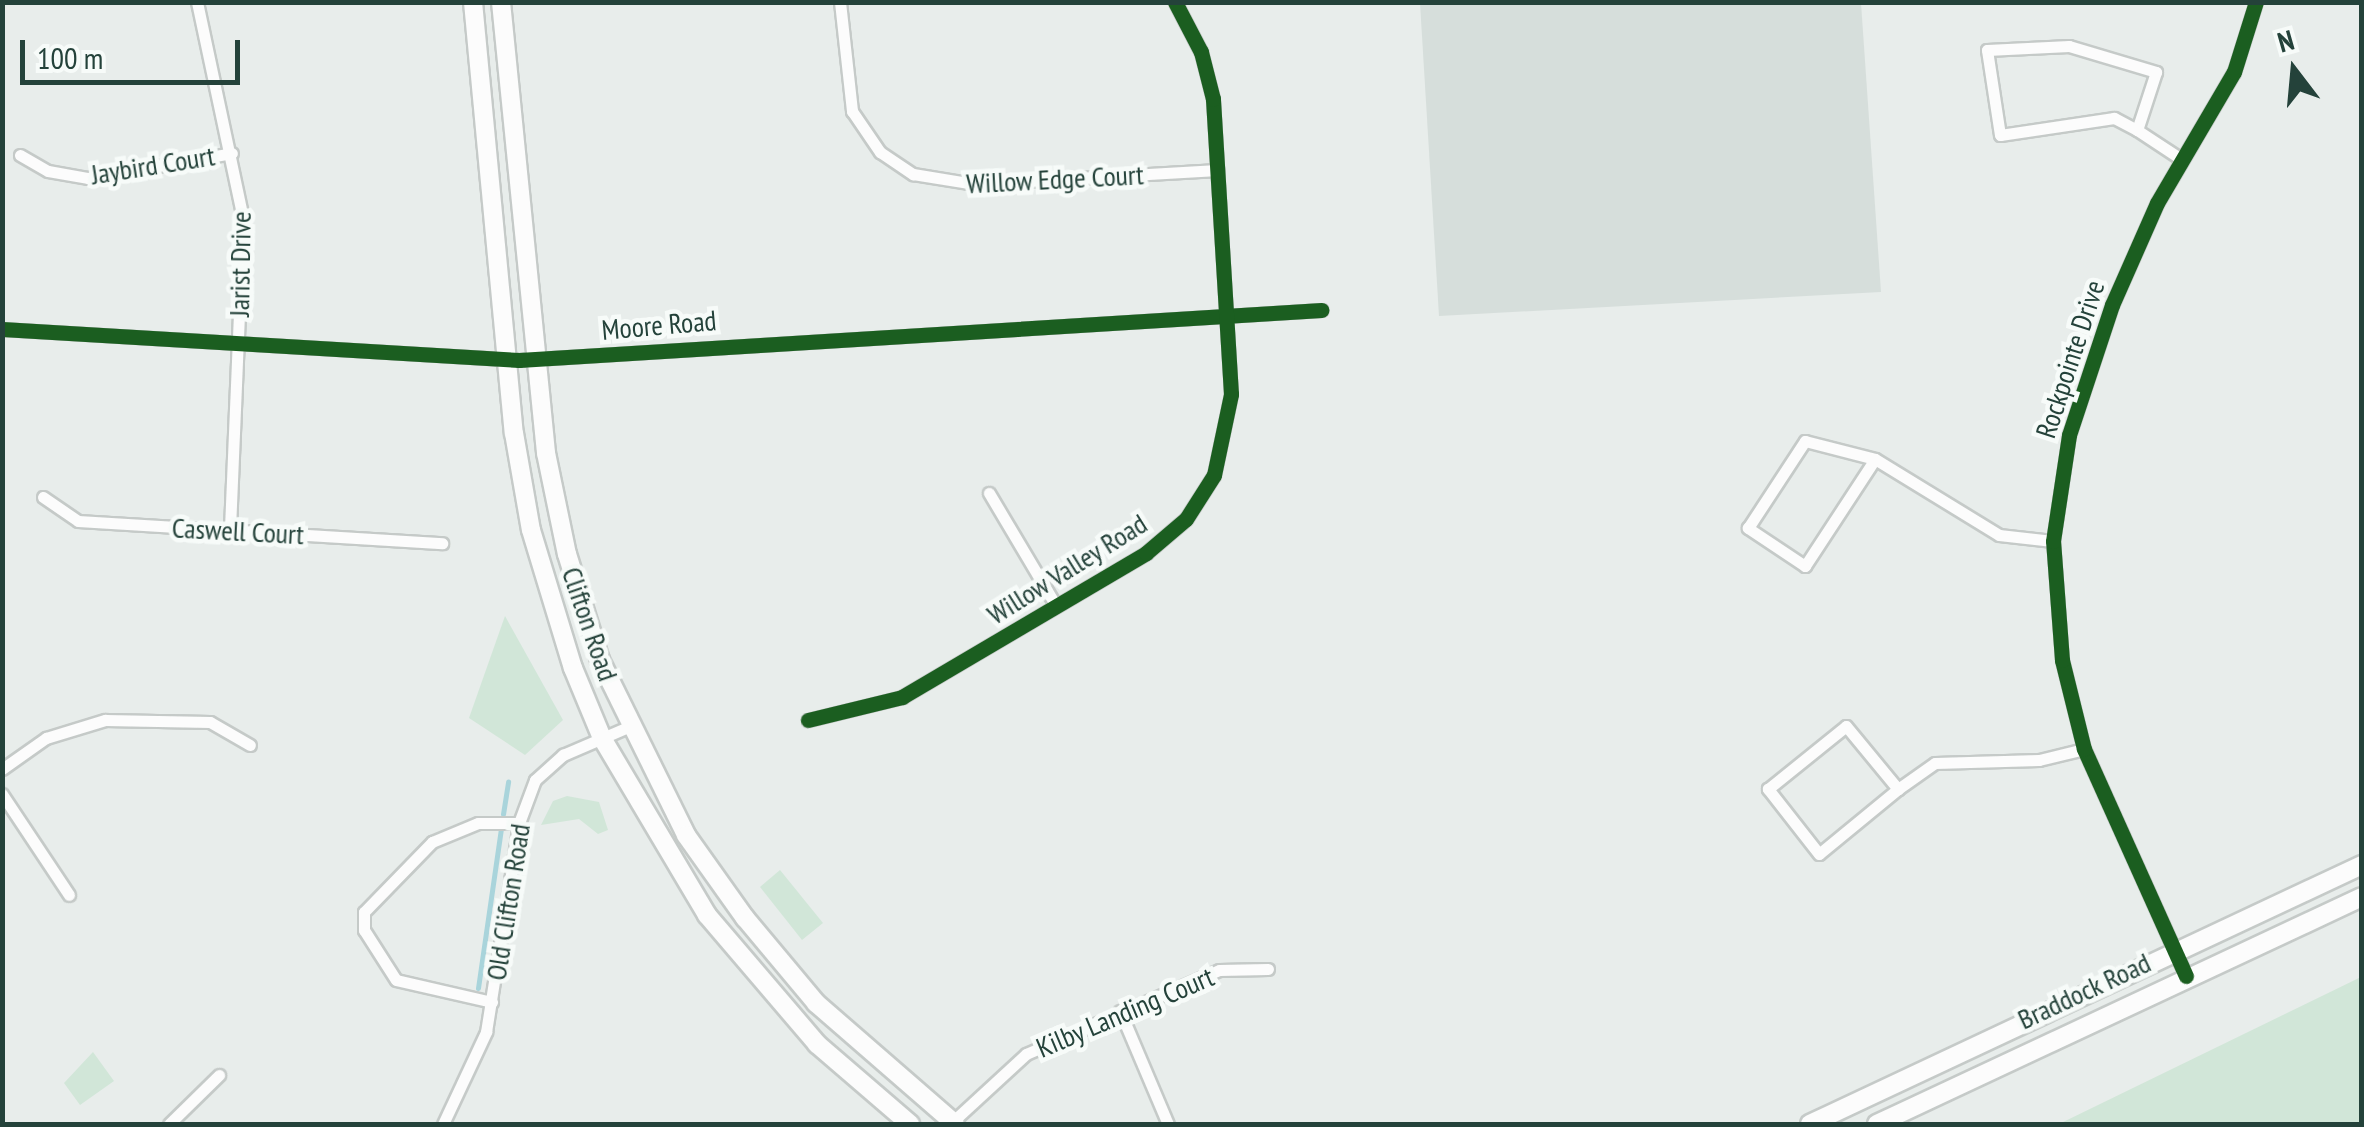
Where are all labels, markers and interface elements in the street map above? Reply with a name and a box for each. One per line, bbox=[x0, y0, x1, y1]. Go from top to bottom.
scale bar bbox=[25, 20, 245, 82]
north arrow bbox=[2244, 20, 2344, 120]
text: N bbox=[2273, 21, 2298, 61]
text: 100 m bbox=[37, 38, 103, 77]
street label: Jaybird Court bbox=[89, 139, 217, 191]
street label: Willow Edge Court bbox=[965, 158, 1145, 200]
street label: Jarist Drive bbox=[222, 211, 258, 317]
street label: Rockpointe Drive bbox=[2029, 276, 2111, 442]
street label: Moore Road bbox=[600, 303, 718, 347]
street label: Willow Valley Road bbox=[980, 506, 1154, 632]
street label: Caswell Court bbox=[171, 511, 305, 551]
street label: Clifton Road bbox=[555, 563, 625, 685]
street label: Old Clifton Road bbox=[479, 821, 537, 983]
street label: Braddock Road bbox=[2012, 946, 2156, 1036]
street label: Kilby Landing Court bbox=[1031, 959, 1219, 1065]

